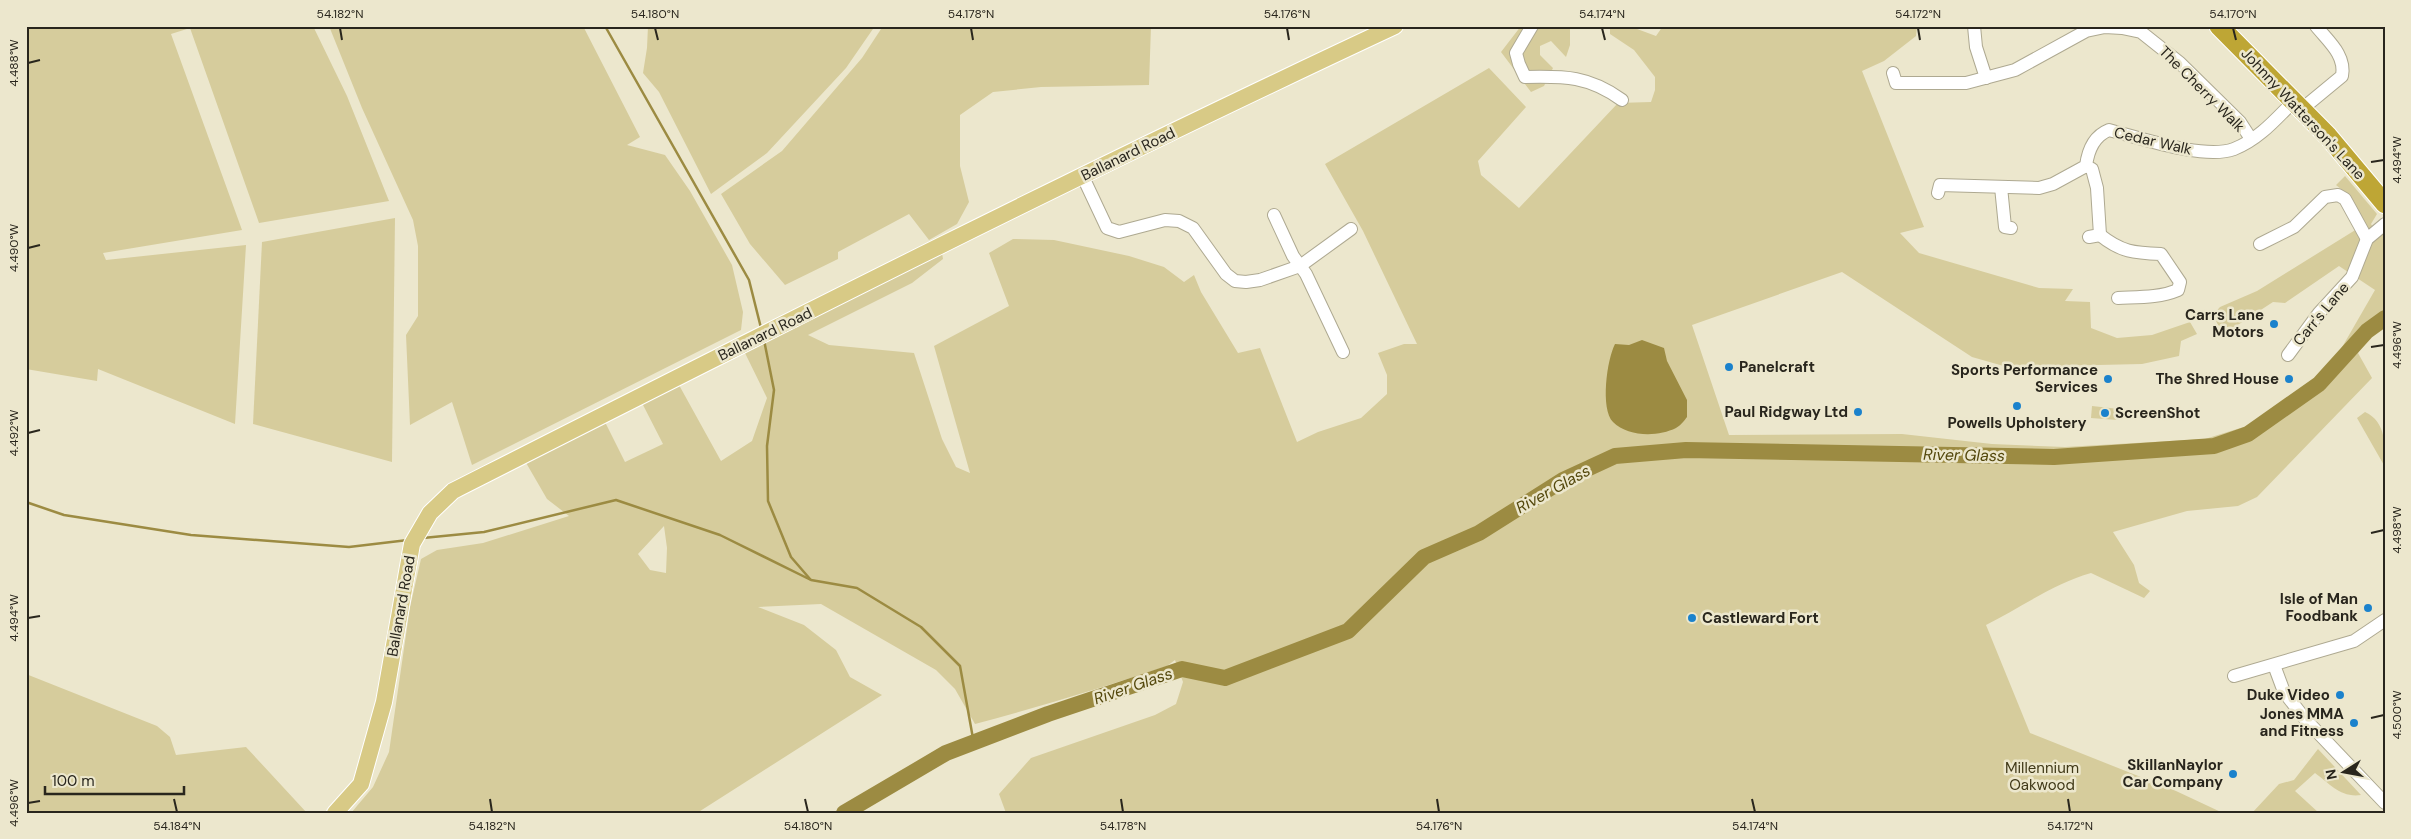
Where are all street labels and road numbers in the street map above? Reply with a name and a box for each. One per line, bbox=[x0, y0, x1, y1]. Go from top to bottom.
street label: The Cherry Walk bbox=[2155, 42, 2250, 137]
street label: Johnny Watterson's Lane bbox=[2237, 44, 2369, 184]
street label: Cedar Walk bbox=[2112, 122, 2194, 160]
street label: Ballanard Road bbox=[1078, 123, 1178, 185]
street label: Carr's Lane bbox=[2289, 278, 2353, 350]
street label: Ballanard Road bbox=[715, 303, 815, 365]
street label: Ballanard Road bbox=[382, 554, 420, 658]

